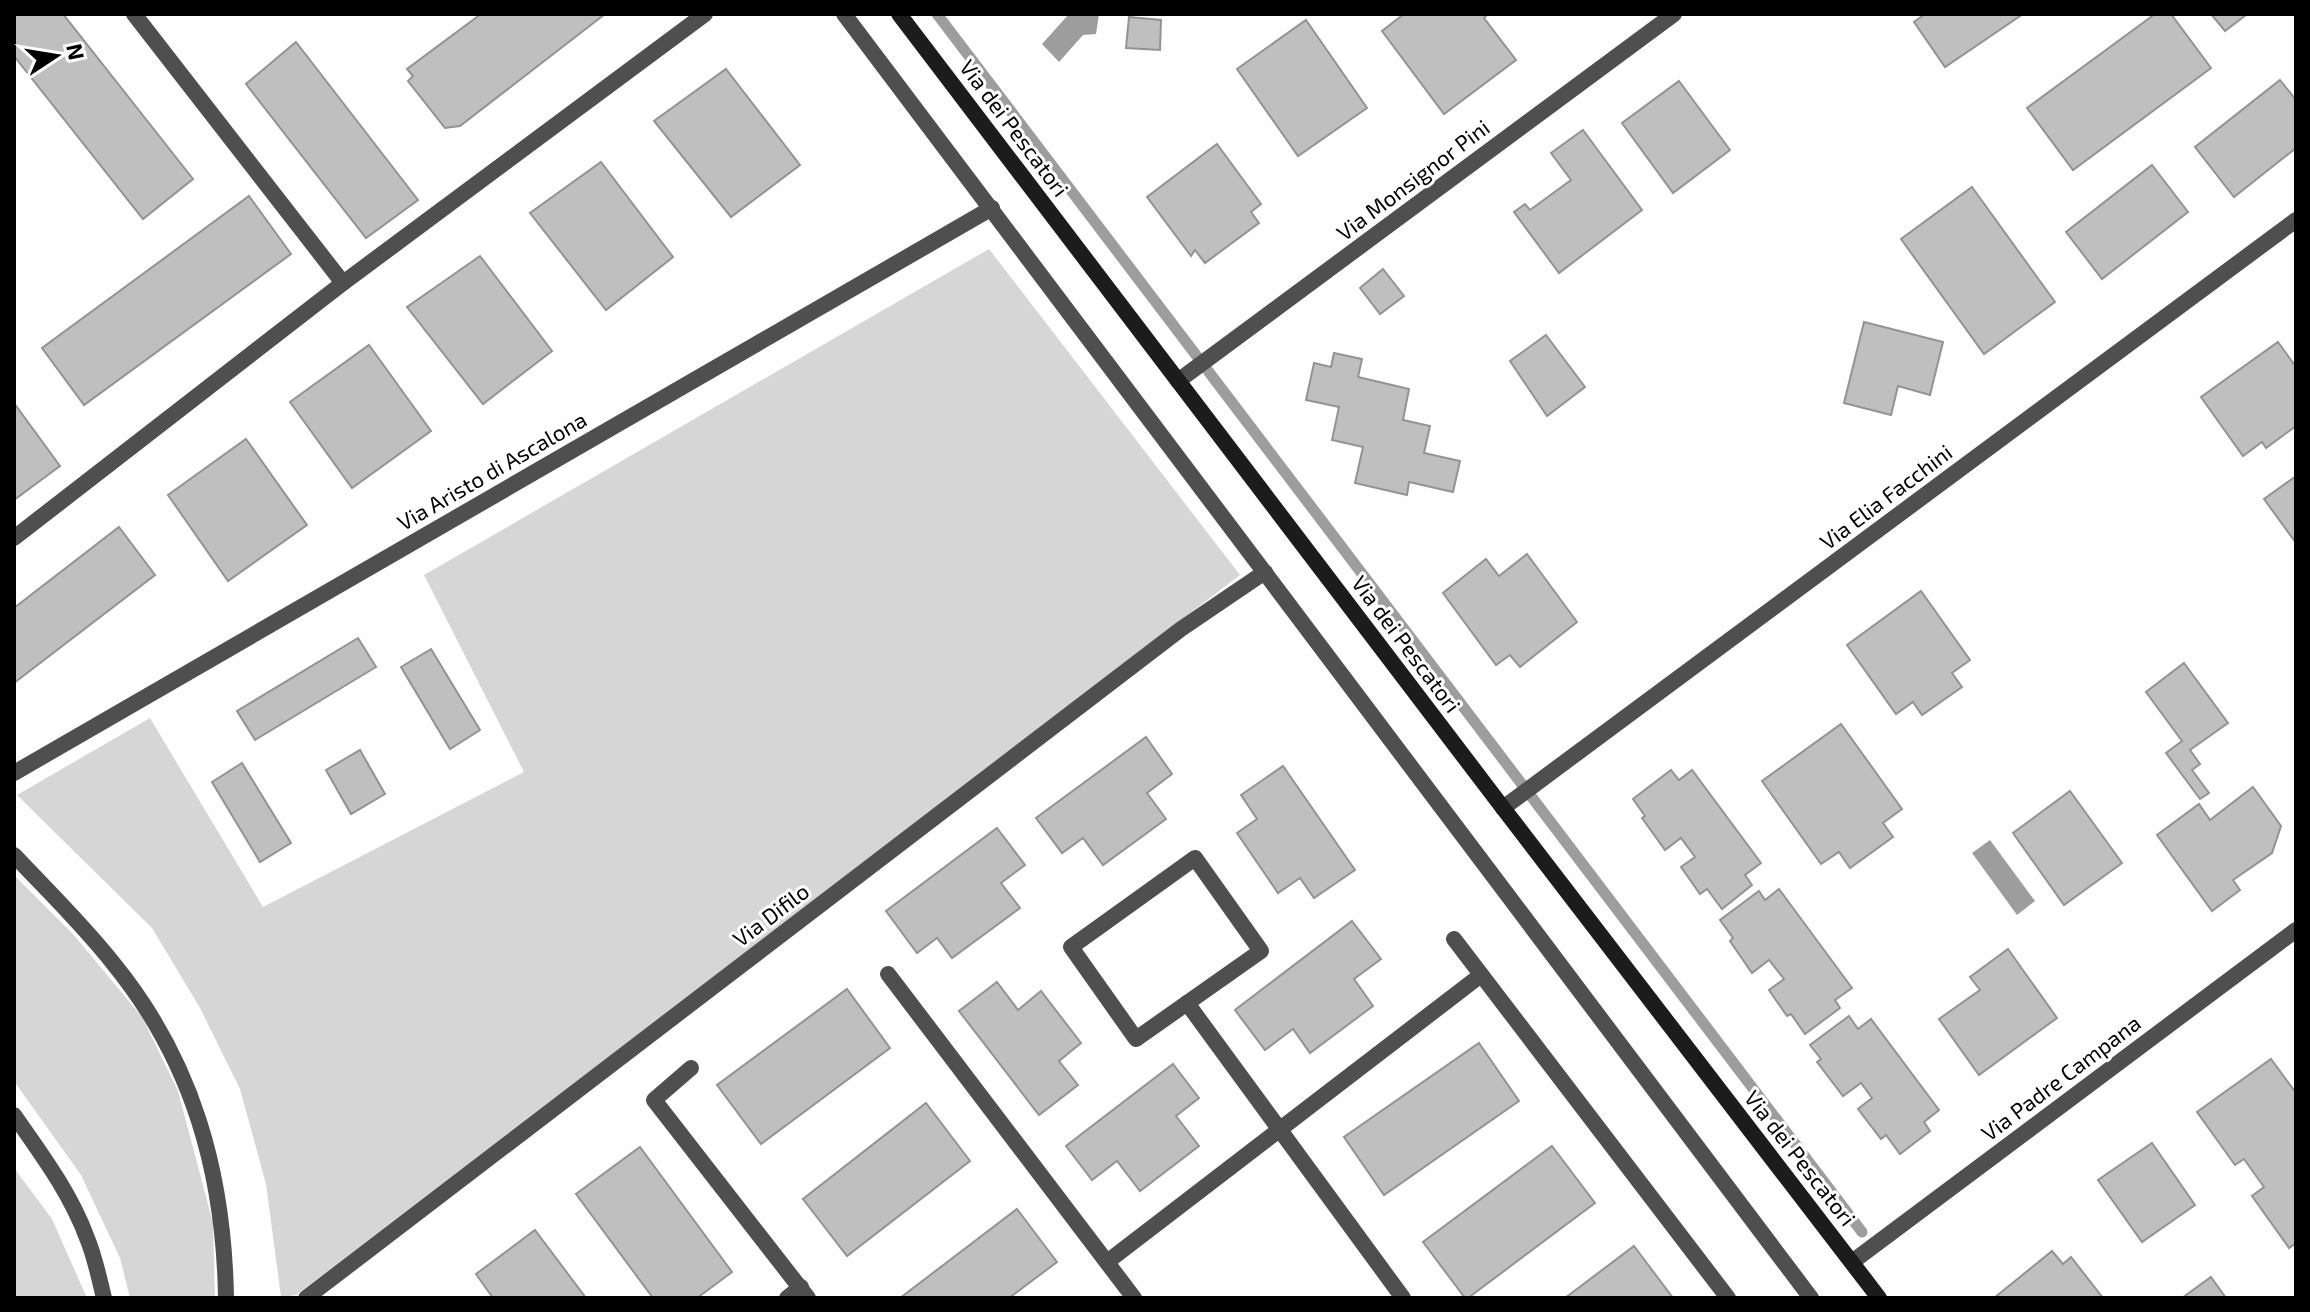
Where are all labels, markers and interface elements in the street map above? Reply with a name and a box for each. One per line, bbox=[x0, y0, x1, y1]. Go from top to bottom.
north arrow bbox=[16, 16, 96, 96]
text: N bbox=[62, 41, 91, 62]
street label: Via dei Pescatori bbox=[955, 54, 1075, 201]
street label: Via Monsignor Pini bbox=[1331, 113, 1494, 245]
street label: Via Aristo di Ascalona bbox=[392, 405, 591, 535]
street label: Via Elia Facchini bbox=[1814, 438, 1956, 554]
street label: Via dei Pescatori bbox=[1347, 570, 1467, 717]
street label: Via Difilo bbox=[727, 877, 813, 951]
street label: Via Padre Campana bbox=[1976, 1009, 2145, 1145]
street label: Via dei Pescatori bbox=[1740, 1085, 1862, 1230]

